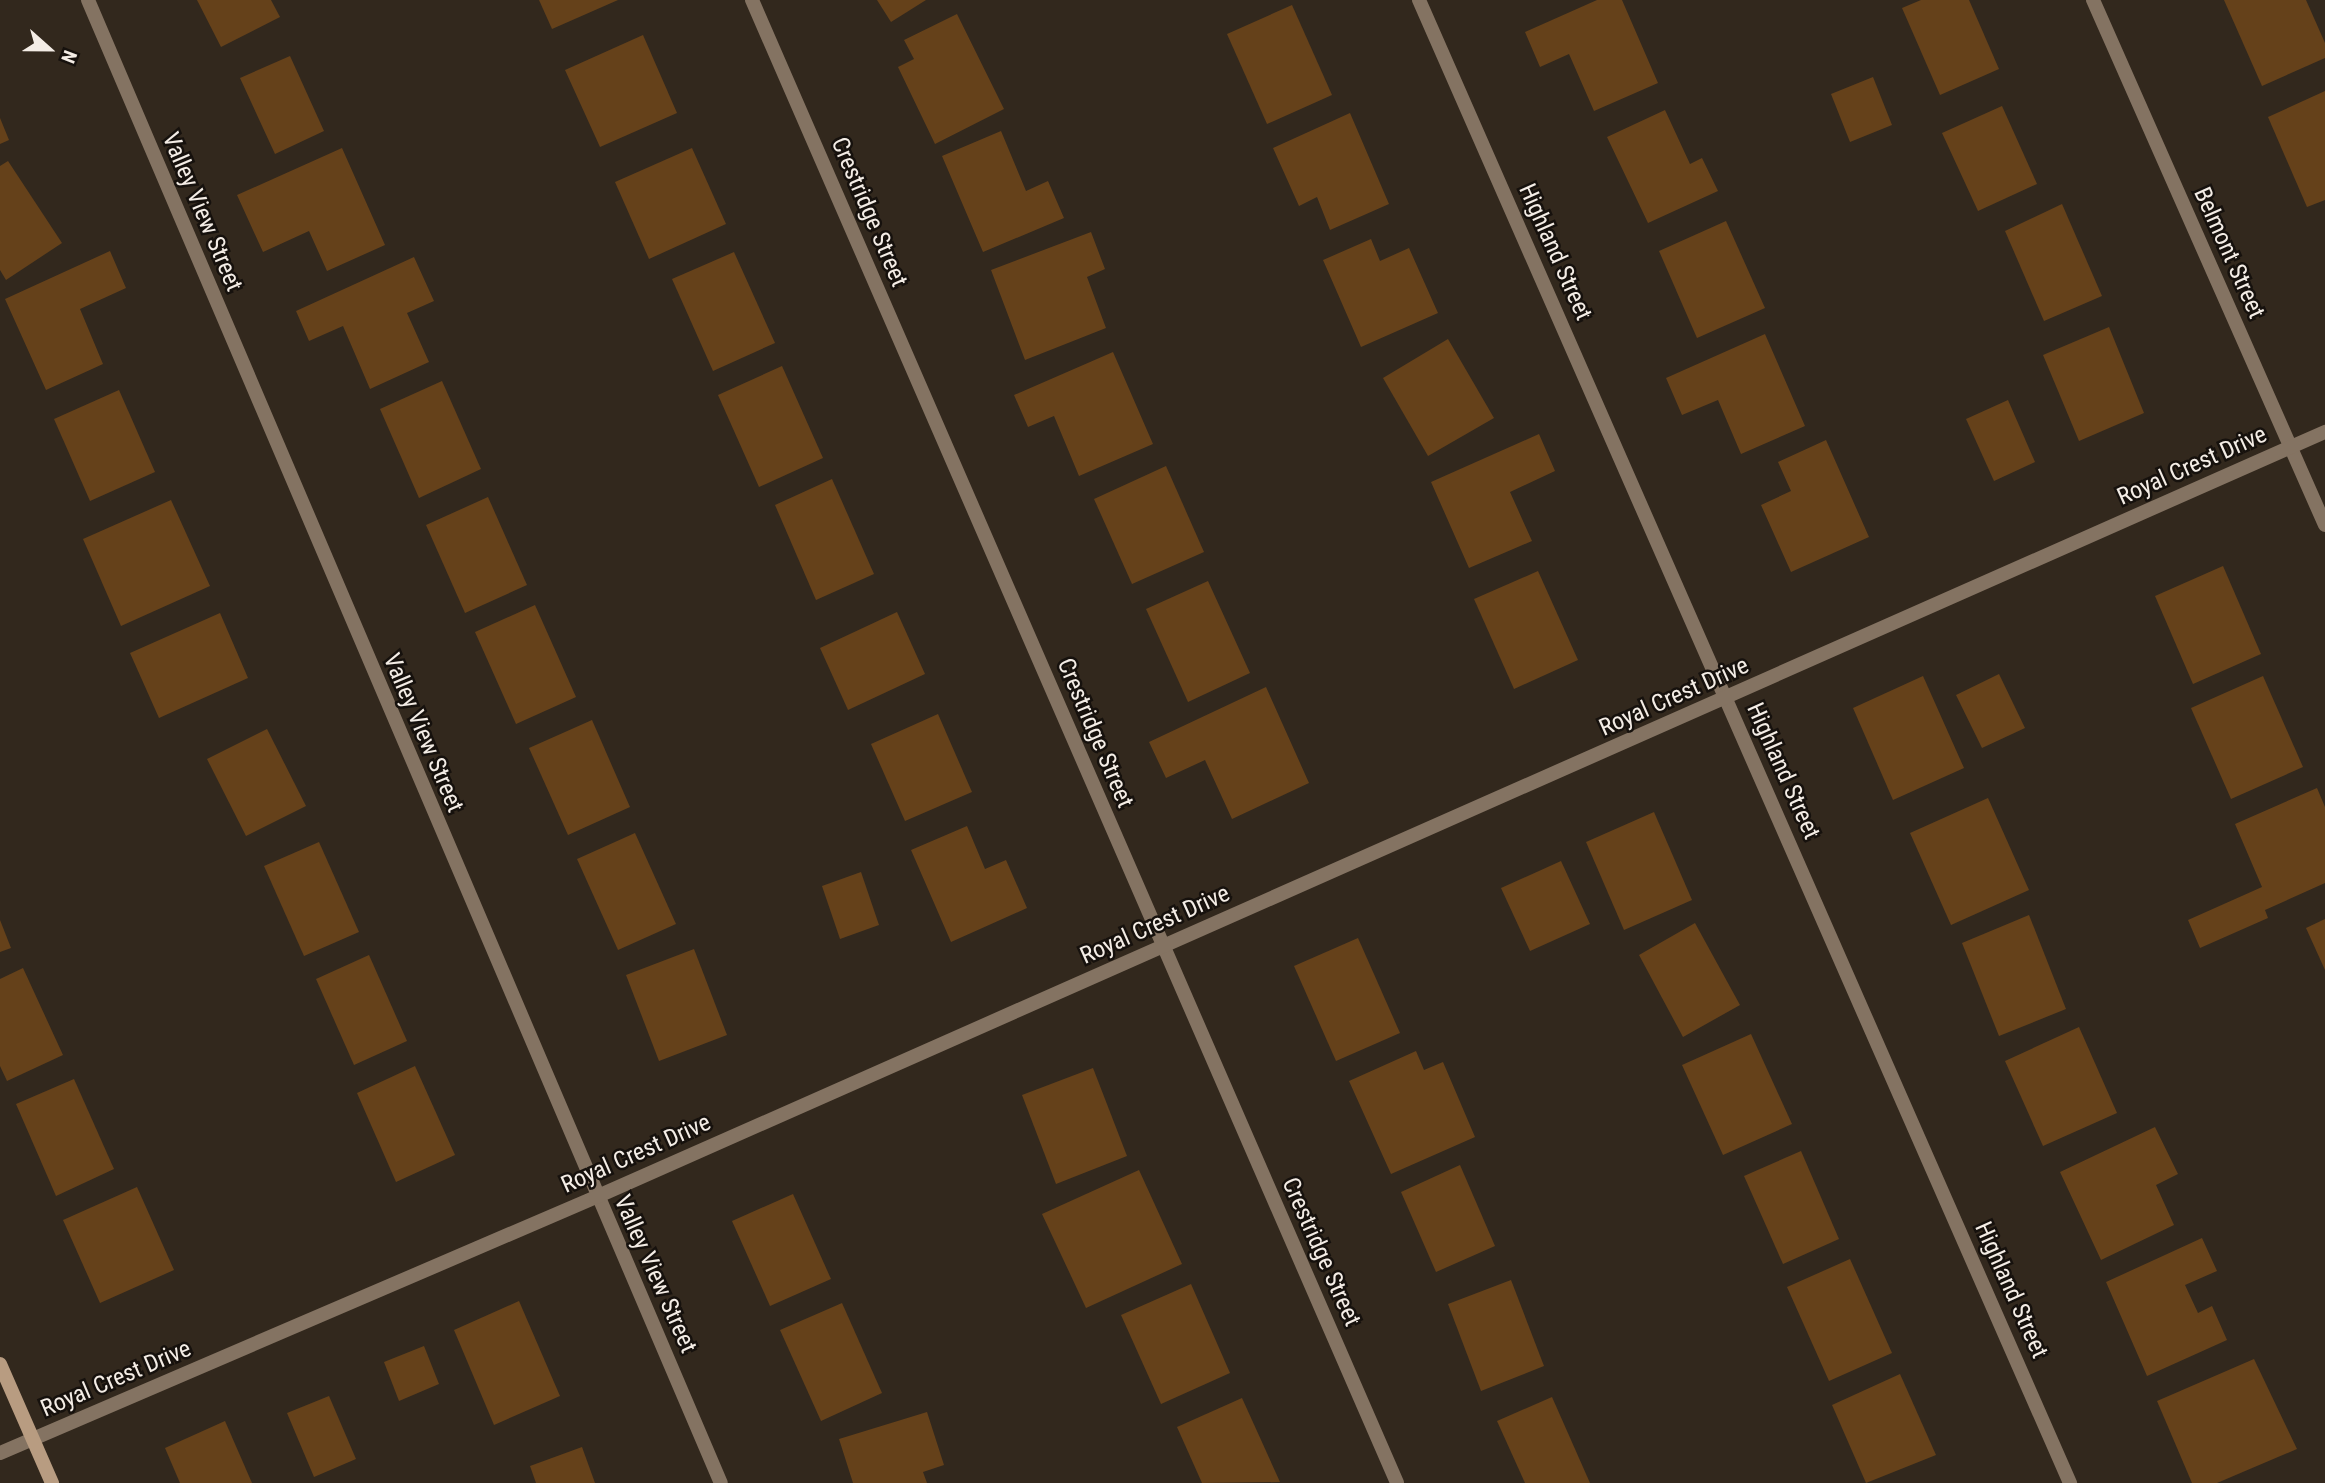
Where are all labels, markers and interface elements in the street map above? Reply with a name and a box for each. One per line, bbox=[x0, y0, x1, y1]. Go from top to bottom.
north arrow bbox=[14, 14, 84, 84]
text: N bbox=[56, 47, 82, 66]
street label: Valley View Street bbox=[156, 128, 248, 296]
street label: Crestridge Street bbox=[825, 133, 913, 291]
street label: Highland Street bbox=[1512, 179, 1598, 325]
street label: Belmont Street bbox=[2187, 183, 2271, 323]
street label: Royal Crest Drive bbox=[2113, 420, 2271, 512]
street label: Valley View Street bbox=[377, 649, 469, 817]
street label: Royal Crest Drive bbox=[1595, 651, 1753, 743]
street label: Crestridge Street bbox=[1051, 654, 1139, 812]
street label: Highland Street bbox=[1740, 698, 1826, 844]
street label: Royal Crest Drive bbox=[1076, 879, 1234, 971]
street label: Royal Crest Drive bbox=[557, 1108, 715, 1200]
street label: Crestridge Street bbox=[1275, 1173, 1367, 1331]
street label: Valley View Street bbox=[607, 1191, 703, 1357]
street label: Highland Street bbox=[1968, 1217, 2054, 1363]
street label: Royal Crest Drive bbox=[37, 1334, 195, 1424]

